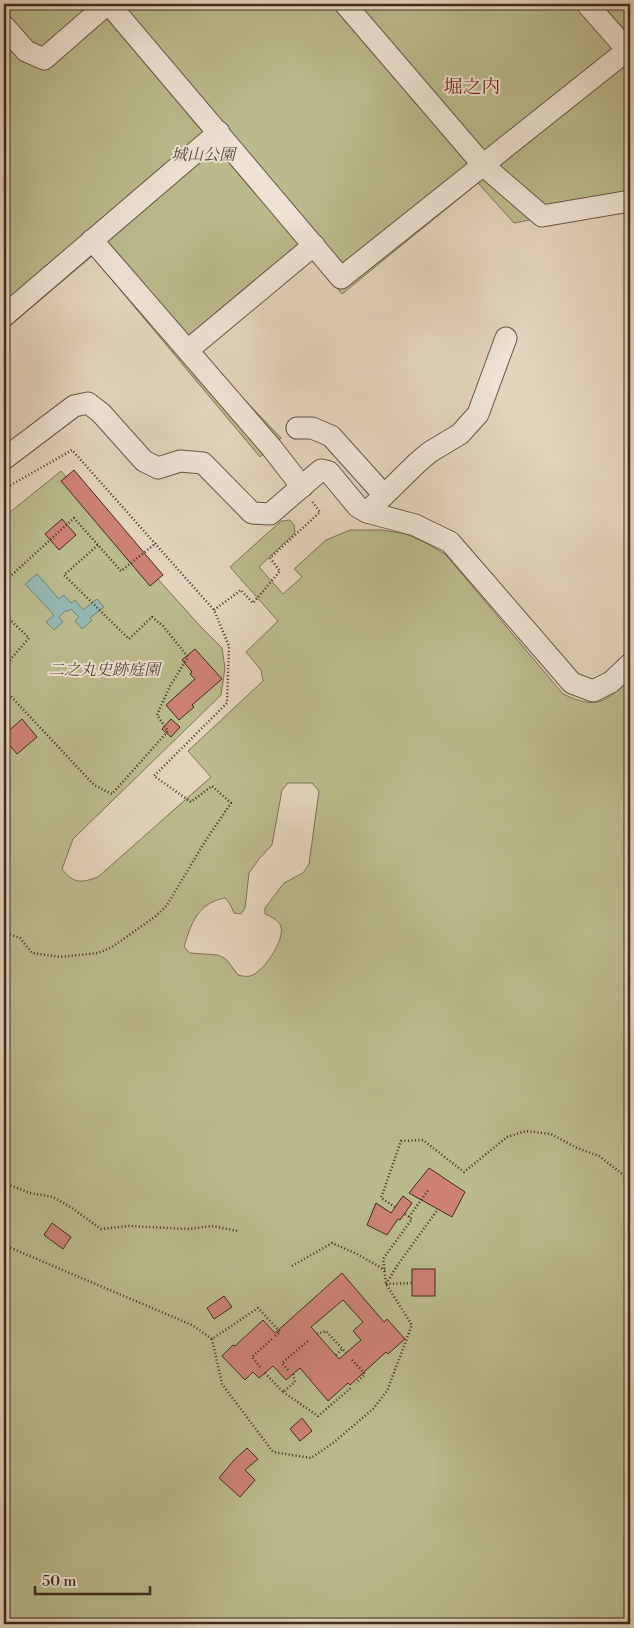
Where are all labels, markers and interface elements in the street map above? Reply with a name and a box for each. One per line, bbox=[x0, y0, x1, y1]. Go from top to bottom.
district label: 堀之内 bbox=[443, 75, 501, 99]
park label: 城山公園 bbox=[171, 145, 238, 165]
park label: 二之丸史跡庭園 bbox=[48, 660, 163, 680]
scale bar bbox=[35, 1563, 150, 1595]
text: 50 m bbox=[42, 1572, 76, 1591]

